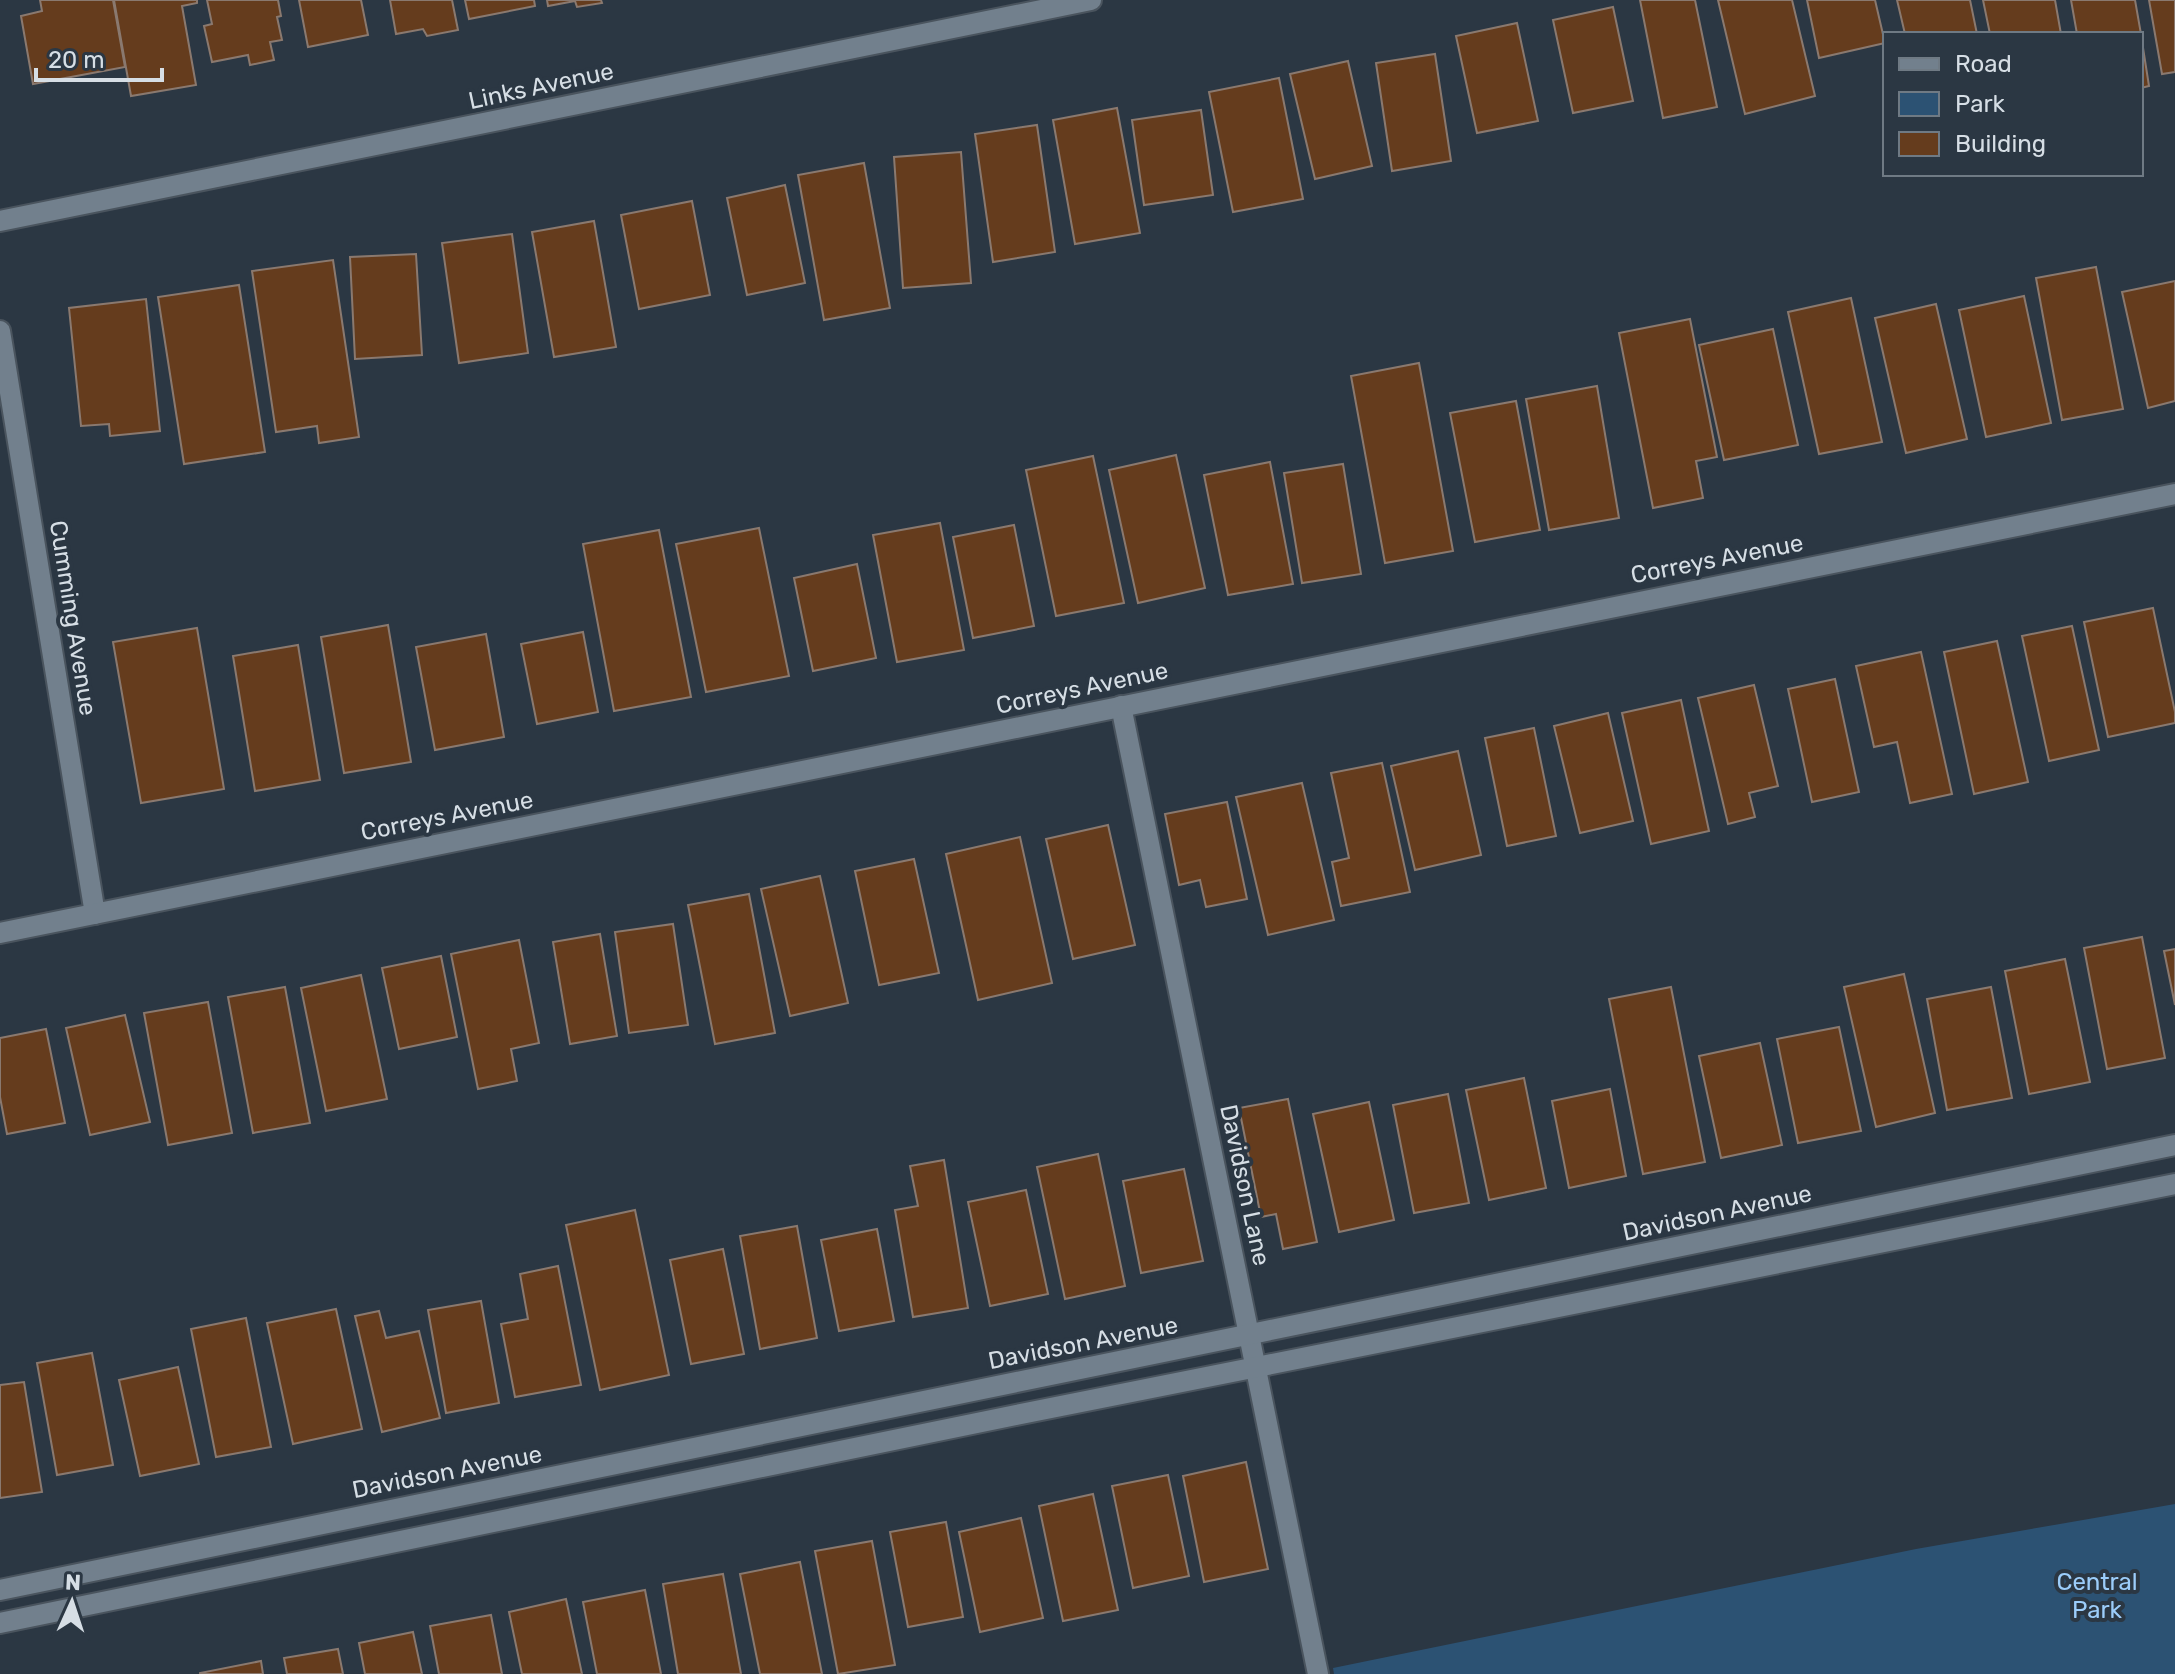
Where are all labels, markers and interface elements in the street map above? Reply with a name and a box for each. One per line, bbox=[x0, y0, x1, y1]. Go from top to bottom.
scale bar bbox=[36, 32, 162, 82]
legend bbox=[1883, 32, 2143, 176]
text: 20 m bbox=[48, 46, 105, 74]
text: Road bbox=[1955, 50, 2012, 78]
street label: Links Avenue bbox=[466, 57, 616, 115]
text: Park bbox=[1955, 90, 2006, 118]
text: Building bbox=[1955, 130, 2046, 158]
street label: Cumming Avenue bbox=[44, 518, 102, 718]
street label: Correys Avenue bbox=[1628, 529, 1806, 589]
street label: Correys Avenue bbox=[993, 656, 1171, 720]
street label: Correys Avenue bbox=[358, 786, 536, 846]
street label: Davidson Lane bbox=[1214, 1102, 1276, 1268]
street label: Davidson Avenue bbox=[1620, 1179, 1814, 1247]
street label: Davidson Avenue bbox=[986, 1311, 1180, 1375]
street label: Davidson Avenue bbox=[350, 1440, 544, 1504]
north arrow bbox=[32, 1562, 112, 1642]
park label: Central Park bbox=[2056, 1568, 2138, 1624]
text: N bbox=[64, 1569, 82, 1596]

